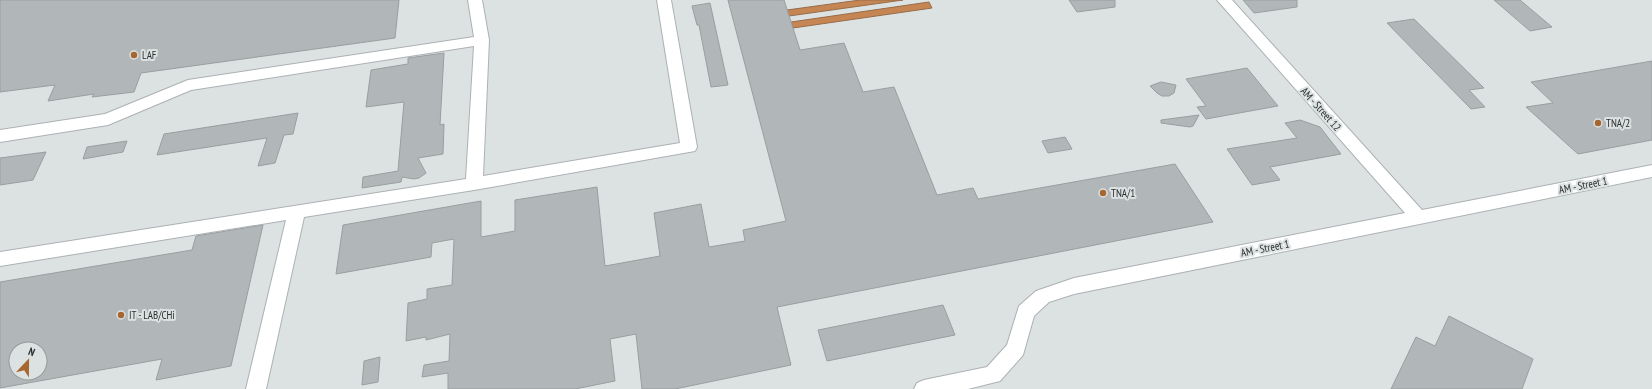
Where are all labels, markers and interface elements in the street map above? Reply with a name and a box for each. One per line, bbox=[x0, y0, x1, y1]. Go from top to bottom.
place label: LAF bbox=[142, 48, 157, 62]
marker: LAF bbox=[129, 50, 139, 60]
street label: AM - Street 12 bbox=[1298, 84, 1344, 134]
place label: TNA/2 bbox=[1606, 116, 1630, 130]
marker: TNA/2 bbox=[1593, 118, 1603, 128]
street label: AM - Street 1 bbox=[1557, 173, 1609, 197]
place label: TNA/1 bbox=[1111, 186, 1135, 200]
marker: TNA/1 bbox=[1098, 188, 1108, 198]
street label: AM - Street 1 bbox=[1239, 236, 1291, 260]
place label: IT - LAB/CHi bbox=[129, 308, 175, 322]
marker: IT - LAB/CHi bbox=[116, 310, 126, 320]
north arrow bbox=[8, 341, 48, 381]
text: N bbox=[26, 344, 37, 359]

